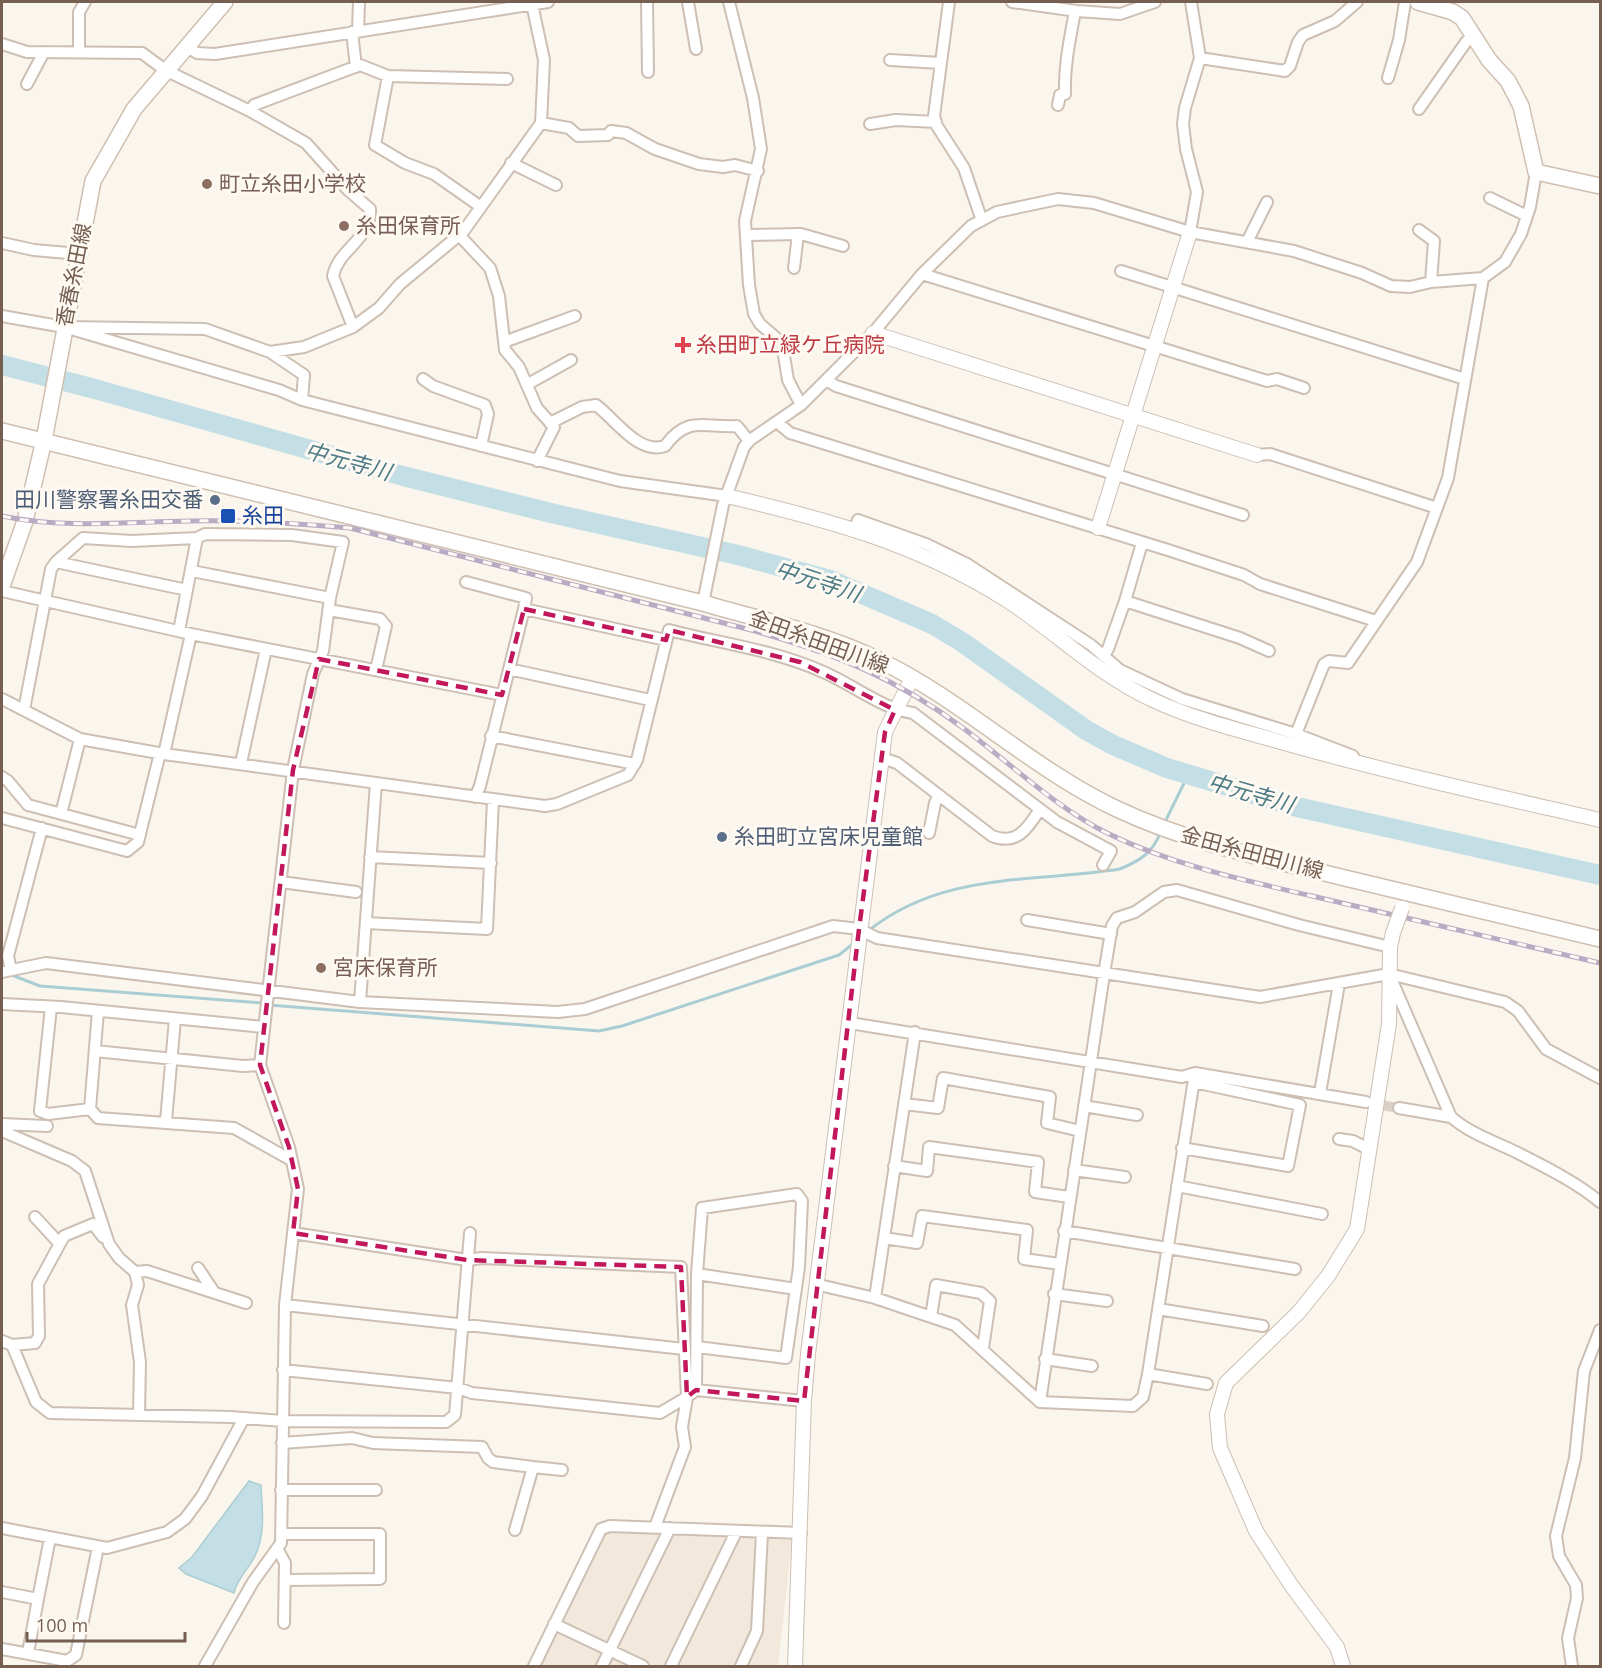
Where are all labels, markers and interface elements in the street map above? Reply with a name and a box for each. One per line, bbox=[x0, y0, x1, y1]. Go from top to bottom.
place label: 町立糸田小学校 bbox=[219, 169, 366, 197]
marker: 町立糸田小学校 bbox=[200, 177, 214, 191]
place label: 糸田保育所 bbox=[356, 211, 461, 239]
marker: 糸田保育所 bbox=[337, 219, 351, 233]
street label: 香春糸田線 bbox=[49, 221, 97, 329]
place label: 糸田町立緑ケ丘病院 bbox=[696, 330, 885, 358]
marker: 糸田町立緑ケ丘病院 bbox=[674, 336, 692, 354]
water label: 中元寺川 bbox=[302, 434, 397, 486]
place label: 田川警察署糸田交番 bbox=[14, 485, 203, 513]
marker: 田川警察署糸田交番 bbox=[208, 493, 222, 507]
place label: 糸田 bbox=[242, 501, 284, 529]
marker: 糸田 bbox=[219, 507, 237, 525]
water label: 中元寺川 bbox=[772, 552, 867, 609]
street label: 金田糸田田川線 bbox=[745, 603, 893, 679]
water label: 中元寺川 bbox=[1205, 765, 1300, 819]
street label: 金田糸田田川線 bbox=[1178, 819, 1327, 885]
place label: 糸田町立宮床児童館 bbox=[734, 822, 923, 850]
marker: 糸田町立宮床児童館 bbox=[715, 830, 729, 844]
place label: 宮床保育所 bbox=[333, 953, 438, 981]
marker: 宮床保育所 bbox=[314, 961, 328, 975]
scale bar bbox=[27, 1605, 184, 1643]
text: 100 m bbox=[36, 1613, 88, 1637]

